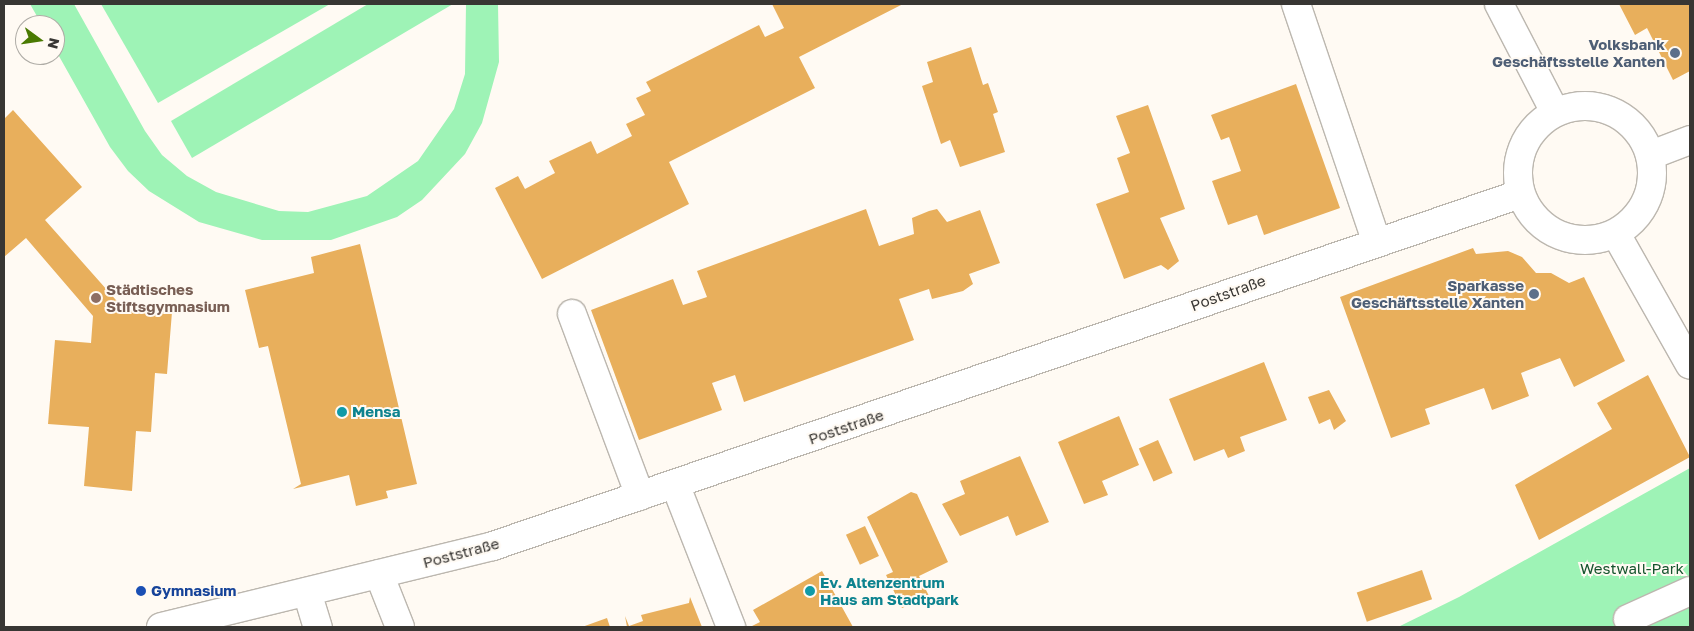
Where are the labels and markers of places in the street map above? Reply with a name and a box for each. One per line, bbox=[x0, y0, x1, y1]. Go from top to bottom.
place label: Volksbank Geschäftsstelle Xanten bbox=[1492, 35, 1665, 70]
marker: Volksbank Geschäftsstelle Xanten bbox=[1669, 47, 1681, 59]
place label: Sparkasse Geschäftsstelle Xanten bbox=[1351, 276, 1524, 311]
place label: Städtisches Stiftsgymnasium bbox=[106, 280, 230, 315]
marker: Sparkasse Geschäftsstelle Xanten bbox=[1528, 288, 1540, 300]
marker: Städtisches Stiftsgymnasium bbox=[90, 292, 102, 304]
place label: Mensa bbox=[352, 403, 400, 421]
marker: Mensa bbox=[336, 406, 348, 418]
place label: Ev. Altenzentrum Haus am Stadtpark bbox=[820, 573, 959, 608]
place label: Gymnasium bbox=[151, 582, 236, 600]
marker: Gymnasium bbox=[135, 585, 147, 597]
marker: Ev. Altenzentrum Haus am Stadtpark bbox=[804, 585, 816, 597]

